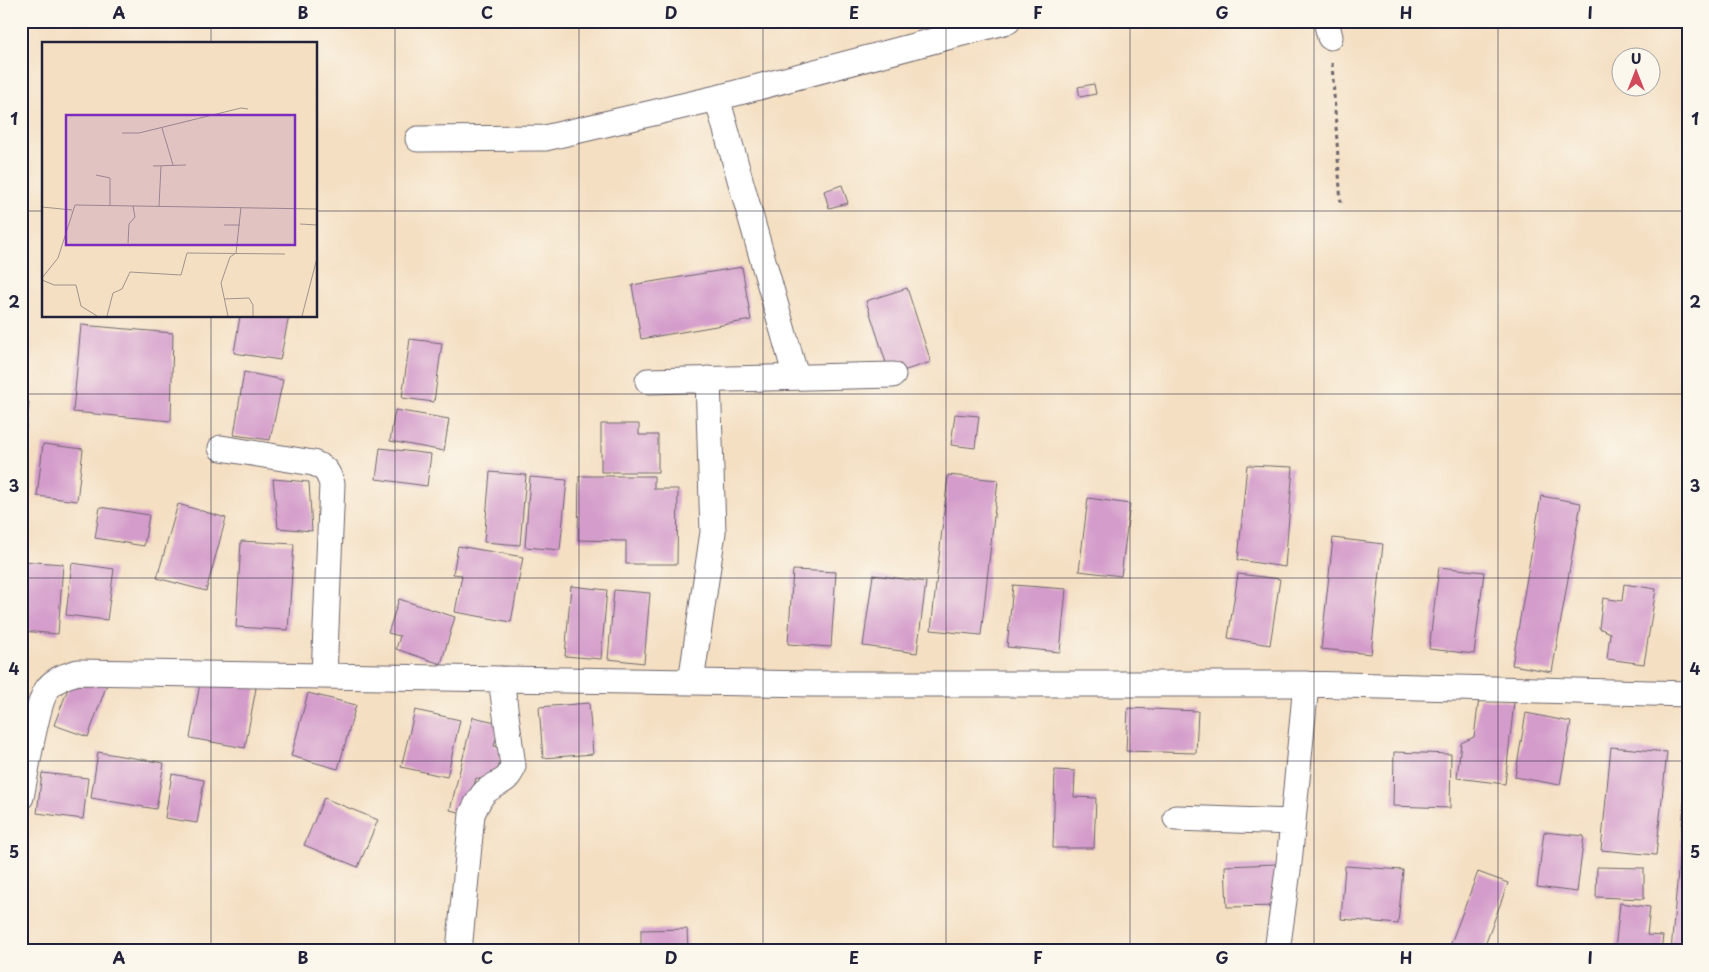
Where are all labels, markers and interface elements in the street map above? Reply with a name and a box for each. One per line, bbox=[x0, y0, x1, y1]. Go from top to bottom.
text: A bbox=[113, 0, 126, 24]
text: B bbox=[298, 0, 309, 24]
text: C bbox=[481, 0, 493, 24]
text: D bbox=[665, 0, 677, 24]
text: E bbox=[849, 0, 859, 24]
text: F bbox=[1033, 0, 1043, 24]
text: G bbox=[1215, 0, 1229, 24]
text: H bbox=[1400, 0, 1412, 24]
text: I bbox=[1587, 0, 1593, 24]
inset map bbox=[42, 42, 318, 318]
north arrow bbox=[1612, 48, 1662, 98]
text: U bbox=[1631, 48, 1641, 69]
text: 1 bbox=[10, 106, 18, 130]
text: 1 bbox=[1691, 106, 1699, 130]
text: 2 bbox=[8, 289, 20, 313]
text: 2 bbox=[1689, 289, 1701, 313]
text: 3 bbox=[9, 473, 19, 497]
text: 3 bbox=[1690, 473, 1700, 497]
text: 4 bbox=[9, 656, 20, 680]
text: 4 bbox=[1690, 656, 1701, 680]
text: 5 bbox=[9, 839, 19, 863]
text: 5 bbox=[1690, 839, 1700, 863]
text: A bbox=[113, 945, 126, 969]
text: B bbox=[298, 945, 309, 969]
text: C bbox=[481, 945, 493, 969]
text: D bbox=[665, 945, 677, 969]
text: E bbox=[849, 945, 859, 969]
text: F bbox=[1033, 945, 1043, 969]
text: G bbox=[1215, 945, 1229, 969]
text: H bbox=[1400, 945, 1412, 969]
text: I bbox=[1587, 945, 1593, 969]

